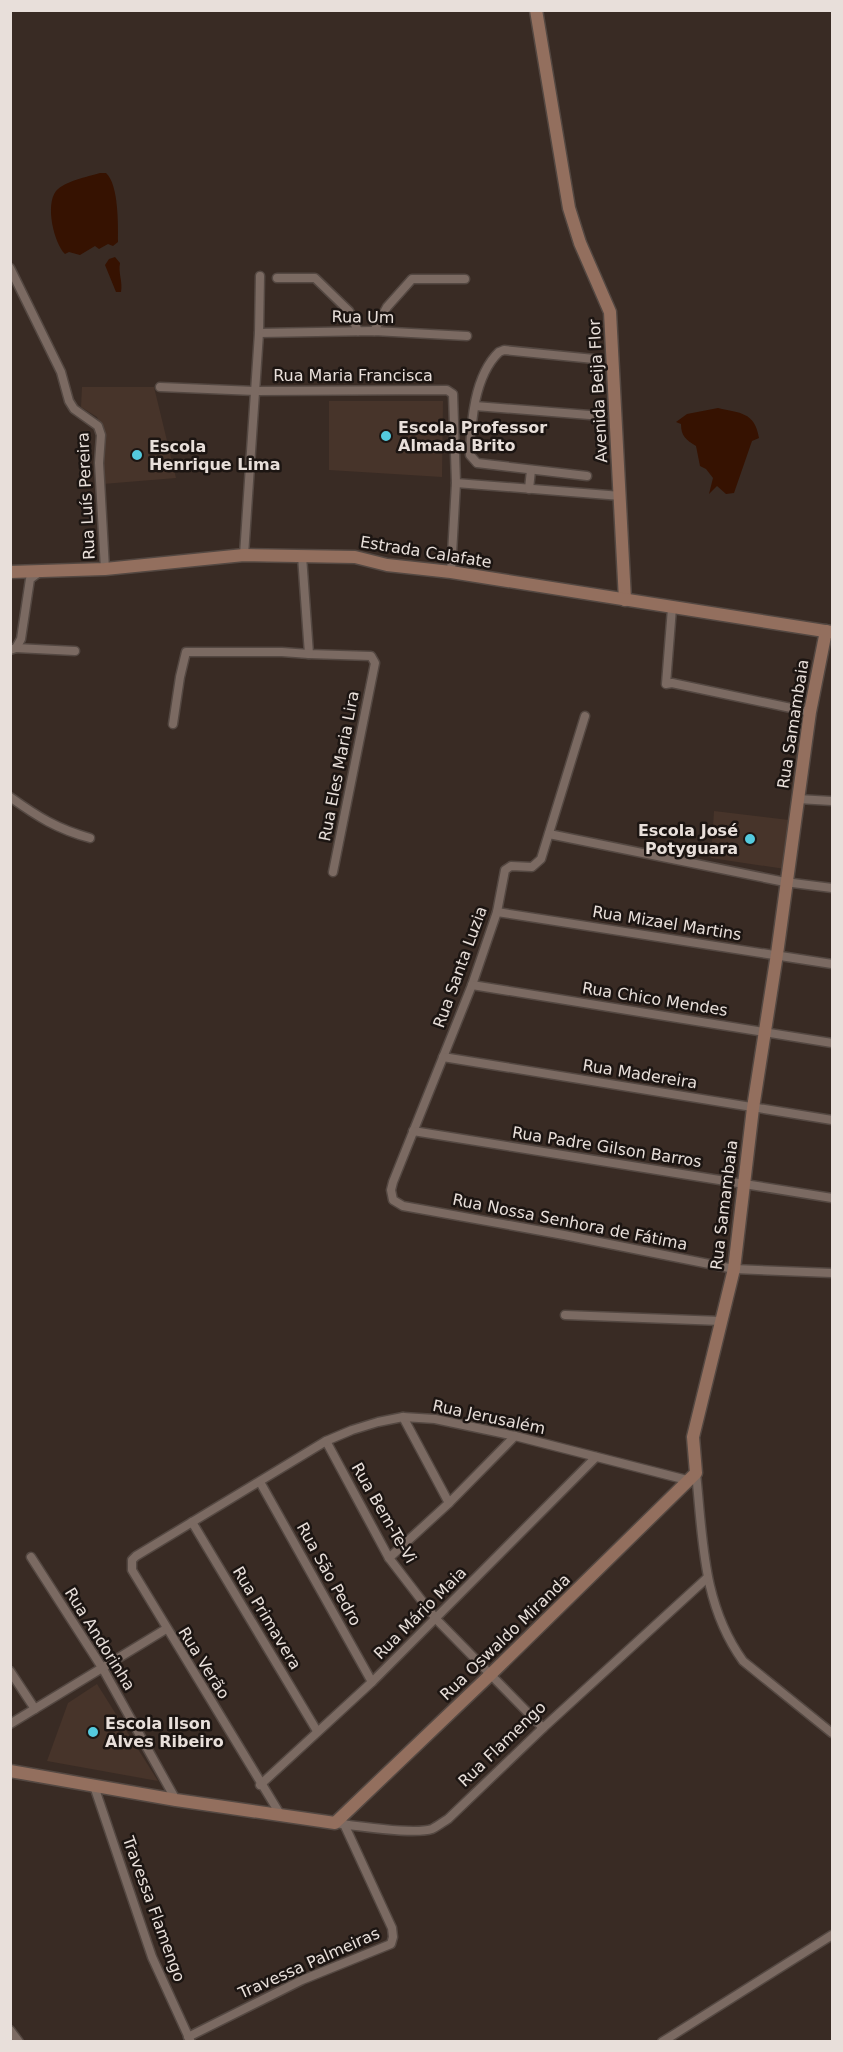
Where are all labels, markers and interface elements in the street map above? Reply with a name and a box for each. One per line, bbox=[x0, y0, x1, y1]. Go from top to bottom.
street label: Rua Um bbox=[331, 307, 395, 327]
street label: Avenida Beija Flor bbox=[585, 318, 611, 463]
street label: Rua Maria Francisca bbox=[273, 366, 433, 385]
place label: Escola Professor Almada Brito bbox=[398, 418, 547, 455]
marker: Escola Professor Almada Brito bbox=[379, 429, 393, 443]
street label: Rua Luís Pereira bbox=[73, 432, 99, 560]
place label: Escola Henrique Lima bbox=[149, 437, 280, 474]
marker: Escola Henrique Lima bbox=[130, 448, 144, 462]
street label: Estrada Calafate bbox=[359, 532, 493, 572]
street label: Rua Samambaia bbox=[773, 658, 813, 790]
street label: Rua Eles Maria Lira bbox=[315, 689, 363, 843]
place label: Escola José Potyguara bbox=[638, 821, 738, 858]
marker: Escola José Potyguara bbox=[743, 832, 757, 846]
street label: Rua Mizael Martins bbox=[591, 902, 743, 944]
street label: Rua Santa Luzia bbox=[429, 904, 491, 1030]
street label: Rua Chico Mendes bbox=[581, 978, 729, 1020]
street label: Rua Madereira bbox=[581, 1056, 699, 1092]
street label: Rua Padre Gilson Barros bbox=[511, 1123, 703, 1171]
street label: Rua Samambaia bbox=[707, 1139, 741, 1271]
street label: Rua Nossa Senhora de Fátima bbox=[451, 1190, 689, 1254]
street label: Rua Jerusalém bbox=[431, 1396, 547, 1438]
street label: Rua Bem-Te-Vi bbox=[348, 1459, 420, 1567]
street label: Rua São Pedro bbox=[293, 1519, 365, 1629]
street label: Rua Primavera bbox=[229, 1563, 305, 1673]
street label: Rua Mário Maia bbox=[370, 1563, 470, 1663]
street label: Rua Oswaldo Miranda bbox=[436, 1570, 574, 1704]
street label: Rua Andorinha bbox=[61, 1584, 139, 1694]
street label: Rua Verão bbox=[174, 1624, 234, 1702]
street label: Rua Flamengo bbox=[454, 1697, 550, 1791]
place label: Escola Ilson Alves Ribeiro bbox=[105, 1714, 224, 1751]
marker: Escola Ilson Alves Ribeiro bbox=[86, 1725, 100, 1739]
street label: Travessa Flamengo bbox=[118, 1833, 189, 1984]
street label: Travessa Palmeiras bbox=[235, 1923, 383, 2003]

